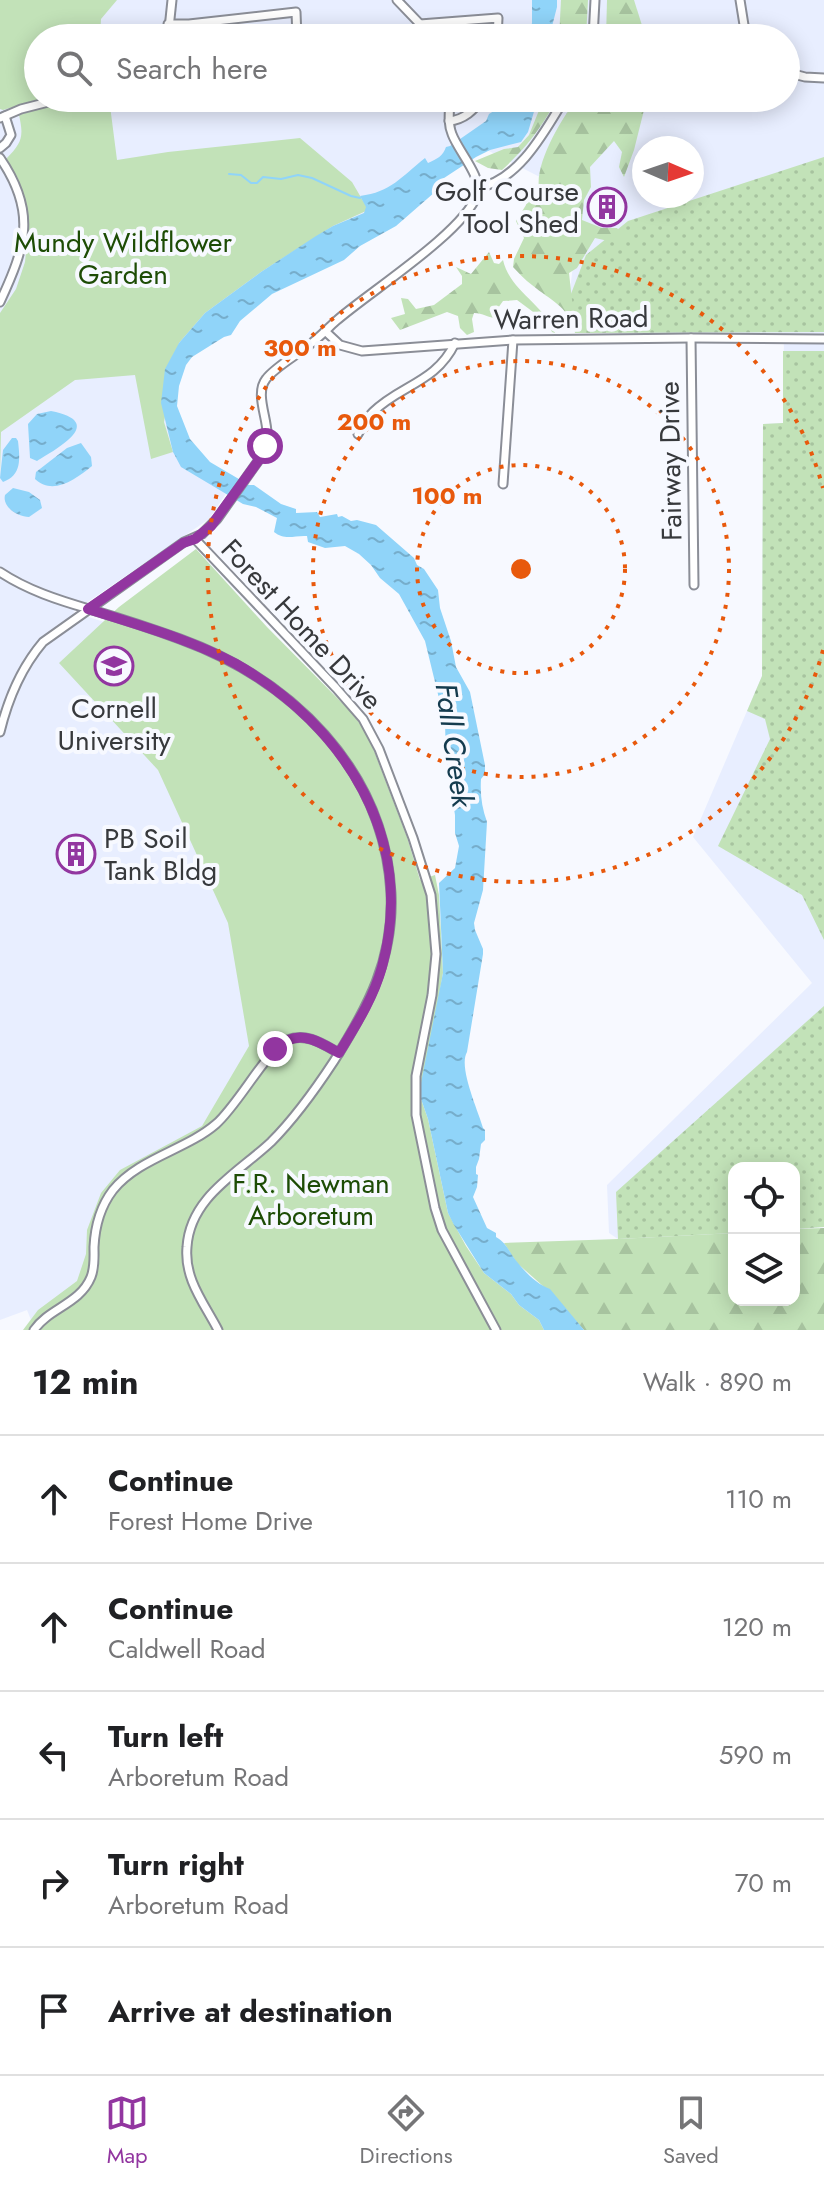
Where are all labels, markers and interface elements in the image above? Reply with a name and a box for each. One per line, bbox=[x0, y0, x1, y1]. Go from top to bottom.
search box bbox=[24, 24, 800, 112]
icon: search bbox=[52, 46, 96, 90]
text: Search here bbox=[116, 47, 268, 90]
north arrow bbox=[632, 136, 704, 208]
place label: Golf Course Tool Shed bbox=[435, 171, 579, 244]
building icon: Golf Course Tool Shed bbox=[586, 186, 628, 228]
park label: Mundy Wildflower Garden bbox=[14, 222, 232, 295]
street label: Warren Road bbox=[493, 297, 649, 340]
text: 300 m bbox=[263, 330, 337, 365]
street label: Fairway Drive bbox=[649, 381, 692, 541]
text: 200 m bbox=[337, 404, 411, 439]
route start bbox=[247, 428, 283, 464]
text: 100 m bbox=[412, 478, 482, 513]
street label: Forest Home Drive bbox=[211, 530, 392, 719]
centre of rings bbox=[507, 555, 535, 583]
school or university icon: Cornell University bbox=[93, 645, 135, 687]
water label: Fall Creek bbox=[425, 680, 485, 811]
place label: Cornell University bbox=[57, 688, 171, 761]
place label: PB Soil Tank Bldg bbox=[104, 818, 217, 891]
building icon: PB Soil Tank Bldg bbox=[55, 833, 97, 875]
route end bbox=[257, 1031, 293, 1067]
map controls bbox=[728, 1162, 800, 1306]
button: locate bbox=[728, 1162, 800, 1234]
park label: F.R. Newman Arboretum bbox=[232, 1163, 390, 1236]
button: layers bbox=[728, 1234, 800, 1306]
text: 12 min bbox=[32, 1358, 139, 1407]
text: Walk · 890 m bbox=[643, 1363, 792, 1401]
text: Continue bbox=[108, 1459, 234, 1502]
icon: ahead bbox=[32, 1477, 76, 1521]
text: 110 m bbox=[725, 1480, 792, 1518]
text: Forest Home Drive bbox=[108, 1502, 313, 1540]
text: Continue bbox=[108, 1587, 234, 1630]
icon: ahead bbox=[32, 1605, 76, 1649]
text: 120 m bbox=[722, 1608, 792, 1646]
text: Caldwell Road bbox=[108, 1630, 266, 1668]
text: Turn left bbox=[108, 1715, 223, 1758]
icon: left bbox=[32, 1733, 76, 1777]
text: 590 m bbox=[719, 1736, 792, 1774]
text: Arboretum Road bbox=[108, 1758, 289, 1796]
text: Turn right bbox=[108, 1843, 244, 1886]
icon: right bbox=[32, 1861, 76, 1905]
text: 70 m bbox=[735, 1864, 792, 1902]
text: Arboretum Road bbox=[108, 1886, 289, 1924]
icon: arrive bbox=[32, 1989, 76, 2033]
text: Arrive at destination bbox=[108, 1990, 393, 2033]
tab: Map bbox=[105, 2091, 149, 2171]
tab: Directions bbox=[360, 2091, 453, 2171]
tab: Saved bbox=[663, 2091, 719, 2171]

